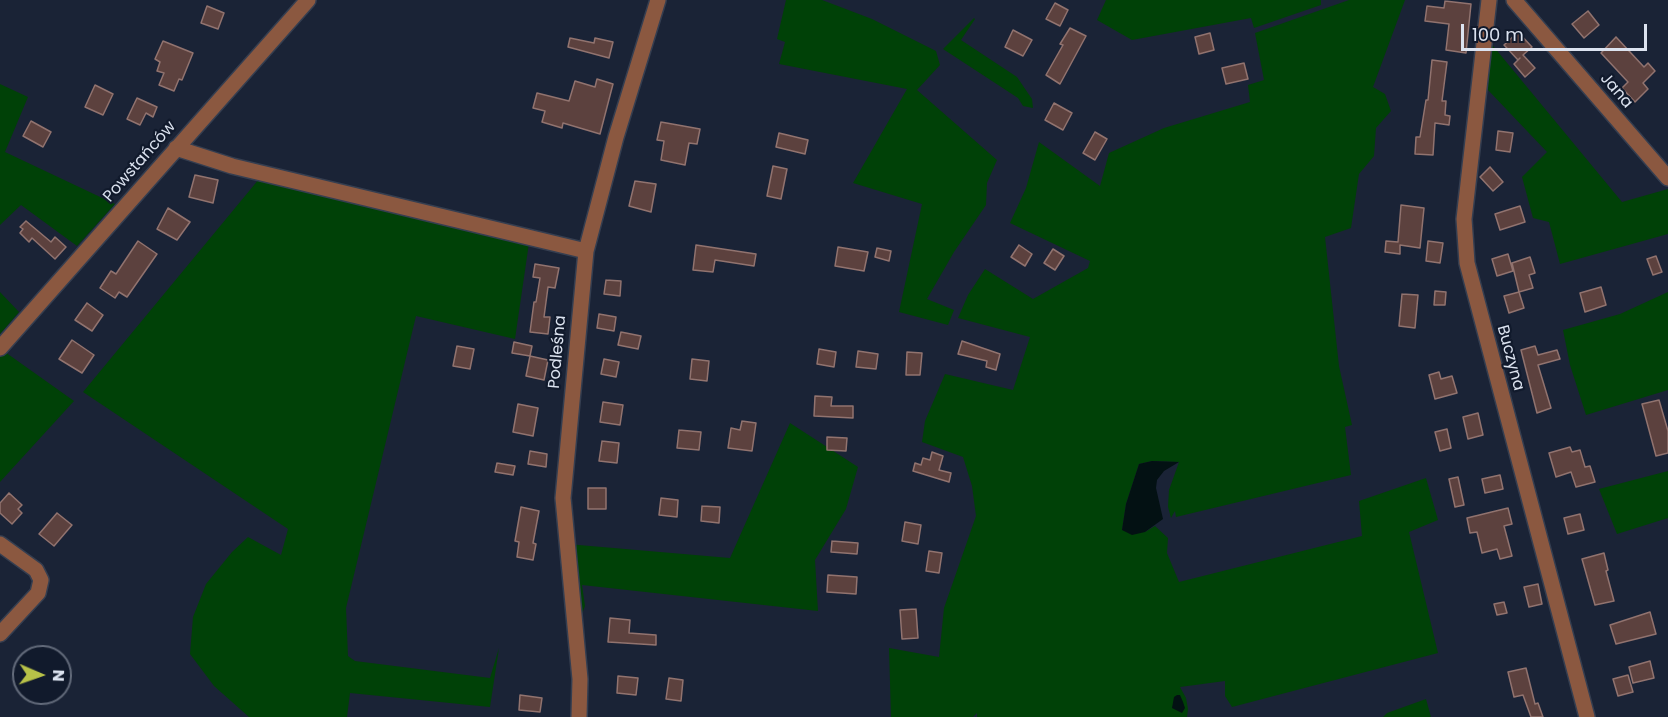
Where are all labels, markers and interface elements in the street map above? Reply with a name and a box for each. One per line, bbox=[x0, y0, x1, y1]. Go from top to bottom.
scale bar bbox=[1464, 12, 1650, 50]
text: 100 m bbox=[1472, 22, 1524, 47]
street label: Jana bbox=[1596, 69, 1636, 113]
street label: Powstańców bbox=[100, 118, 180, 206]
street label: Podleśna bbox=[545, 315, 571, 389]
street label: Buczyna bbox=[1492, 323, 1528, 393]
north arrow bbox=[12, 645, 72, 705]
text: N bbox=[47, 669, 70, 682]

